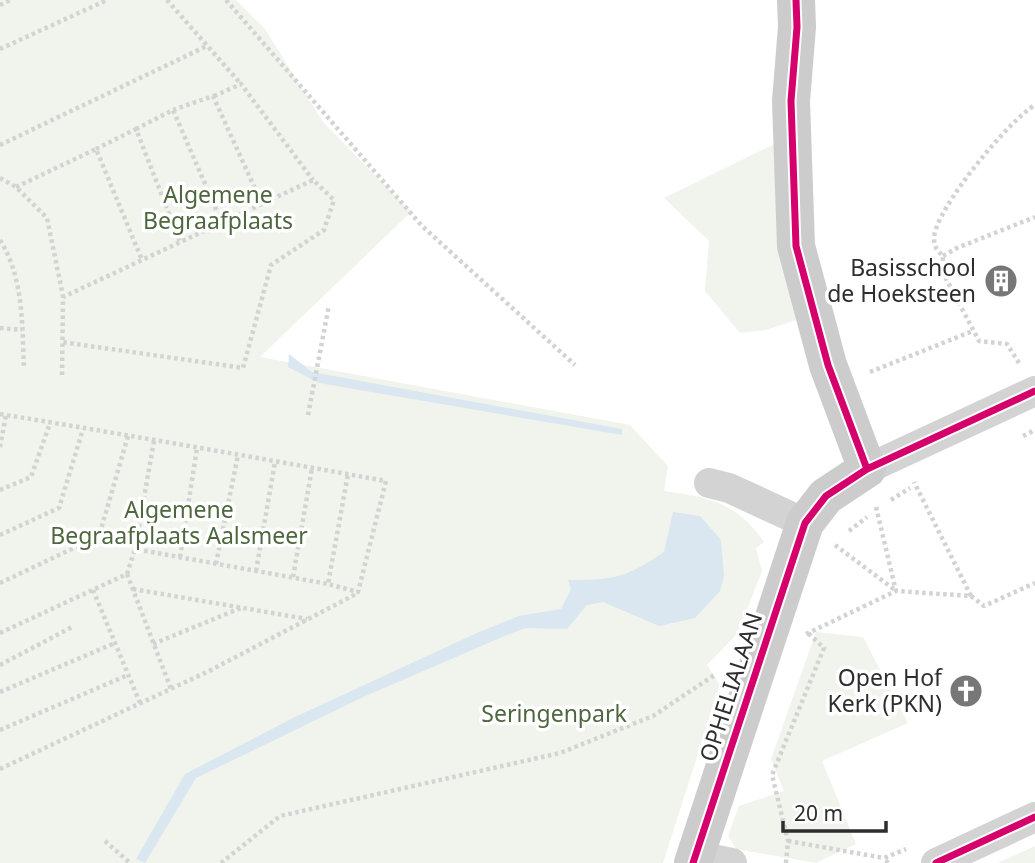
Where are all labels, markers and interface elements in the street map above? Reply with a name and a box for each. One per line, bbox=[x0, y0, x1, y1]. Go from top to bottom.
park label: Algemene Begraafplaats bbox=[143, 178, 293, 236]
place label: Basisschool de Hoeksteen bbox=[827, 251, 976, 309]
building icon: Basisschool de Hoeksteen bbox=[982, 262, 1020, 300]
park label: Algemene Begraafplaats Aalsmeer bbox=[50, 493, 308, 551]
street label: OPHELIALAAN bbox=[691, 608, 769, 765]
place label: Open Hof Kerk (PKN) bbox=[828, 661, 943, 719]
church icon: Open Hof Kerk (PKN) bbox=[947, 672, 985, 710]
park label: Seringenpark bbox=[481, 697, 627, 729]
scale bar bbox=[783, 790, 886, 834]
text: 20 m bbox=[794, 799, 843, 827]

